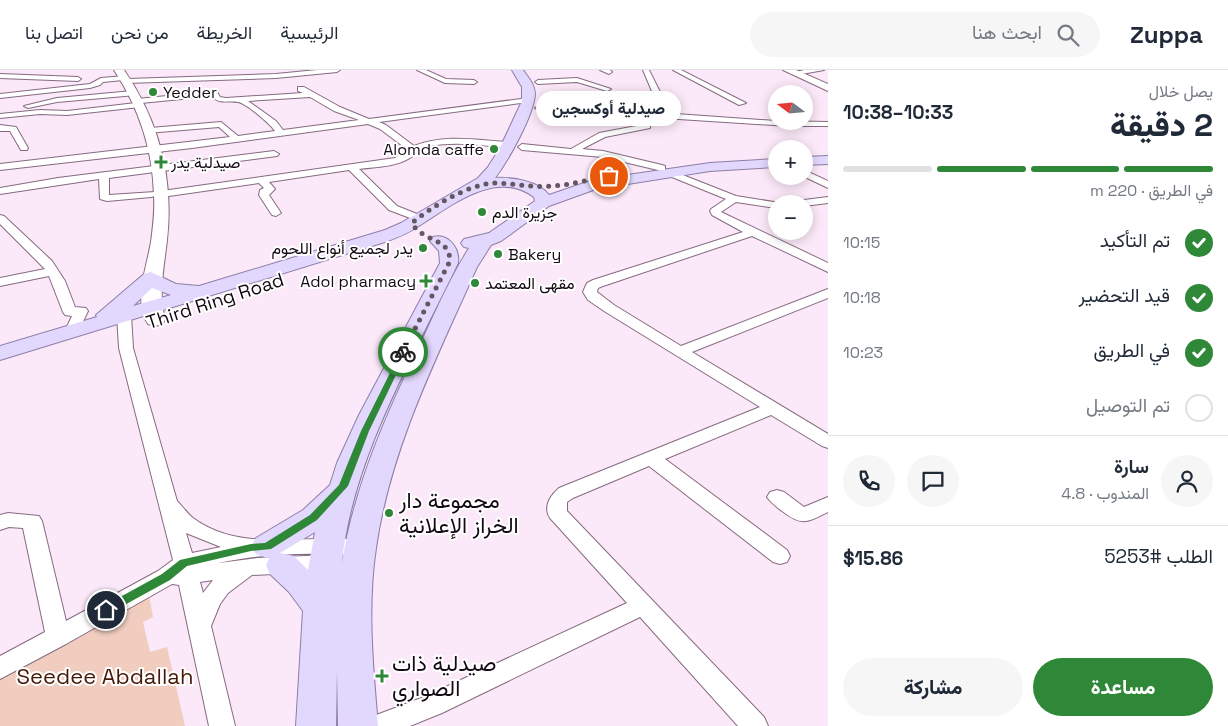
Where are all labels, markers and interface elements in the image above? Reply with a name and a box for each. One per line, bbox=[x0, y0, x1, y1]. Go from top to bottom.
search box bbox=[750, 12, 1100, 57]
text: Zuppa bbox=[1130, 19, 1203, 50]
text: ابحث هنا bbox=[972, 20, 1042, 45]
text: اتصل بنا bbox=[25, 21, 83, 44]
text: من نحن bbox=[111, 21, 169, 44]
text: الخريطة bbox=[197, 21, 252, 44]
text: الرئيسية bbox=[280, 21, 338, 44]
icon: search bbox=[1054, 21, 1082, 49]
text: يصل خلال bbox=[1149, 81, 1213, 102]
place label: Yedder bbox=[163, 82, 217, 103]
north arrow bbox=[768, 85, 812, 130]
map controls bbox=[768, 85, 813, 240]
marker: Yedder bbox=[147, 86, 159, 98]
callout: صيدلية أوكسجين bbox=[536, 91, 682, 126]
text: صيدلية أوكسجين bbox=[552, 98, 665, 119]
text: 10:33–10:38 bbox=[843, 100, 953, 125]
text: 2 دقيقة bbox=[1110, 105, 1213, 145]
place label: Alomda caffe bbox=[383, 139, 484, 160]
button: + bbox=[768, 140, 813, 185]
marker: Alomda caffe bbox=[488, 143, 500, 155]
place label: صيدلية يدر bbox=[170, 152, 241, 173]
pin bbox=[588, 155, 630, 197]
marker: صيدلية يدر bbox=[155, 156, 167, 168]
icon: bag bbox=[595, 162, 623, 190]
text: في الطريق · 220 m bbox=[1090, 180, 1213, 201]
button: − bbox=[768, 195, 813, 240]
place label: جزيرة الدم bbox=[492, 202, 558, 223]
marker: جزيرة الدم bbox=[476, 206, 488, 218]
text: تم التأكيد bbox=[1100, 228, 1170, 253]
icon: check bbox=[1185, 229, 1213, 257]
text: 10:15 bbox=[843, 232, 880, 253]
place label: يدر لجميع أنواع اللحوم bbox=[272, 238, 413, 260]
marker: يدر لجميع أنواع اللحوم bbox=[417, 242, 429, 254]
place label: Bakery bbox=[508, 244, 561, 265]
marker: Bakery bbox=[492, 248, 504, 260]
street label: Third Ring Road bbox=[143, 267, 287, 335]
place label: Adol pharmacy bbox=[300, 271, 416, 292]
place label: مقهى المعتمد bbox=[485, 273, 575, 294]
marker: Adol pharmacy bbox=[420, 275, 432, 287]
marker: مقهى المعتمد bbox=[469, 277, 481, 289]
text: قيد التحضير bbox=[1079, 283, 1170, 308]
icon: check bbox=[1185, 284, 1213, 312]
text: 10:18 bbox=[843, 287, 881, 308]
courier bbox=[378, 327, 428, 377]
icon: bike bbox=[389, 338, 417, 366]
text: في الطريق bbox=[1093, 338, 1170, 363]
icon: check bbox=[1185, 339, 1213, 367]
text: 10:23 bbox=[843, 342, 883, 363]
text: تم التوصيل bbox=[1086, 393, 1170, 418]
text: سارة bbox=[1114, 454, 1149, 479]
button: phone bbox=[843, 455, 895, 507]
button: chat bbox=[907, 455, 959, 507]
button: person bbox=[1161, 455, 1213, 507]
text: المندوب · 4.8 bbox=[1061, 483, 1149, 504]
place label: مجموعة دار الخراز اﻹعلانية bbox=[398, 486, 519, 540]
marker: مجموعة دار الخراز اﻹعلانية bbox=[383, 507, 395, 519]
text: الطلب #5253 bbox=[1104, 544, 1213, 569]
text: $15.86 bbox=[843, 546, 903, 571]
pin bbox=[85, 589, 127, 631]
icon: home bbox=[92, 596, 120, 624]
place label: صيدلية ذات الصواري bbox=[392, 649, 496, 707]
button: مشاركة bbox=[843, 658, 1023, 716]
button: مساعدة bbox=[1033, 658, 1213, 716]
park label: Seedee Abdallah bbox=[17, 662, 193, 690]
marker: صيدلية ذات الصواري bbox=[376, 670, 388, 682]

